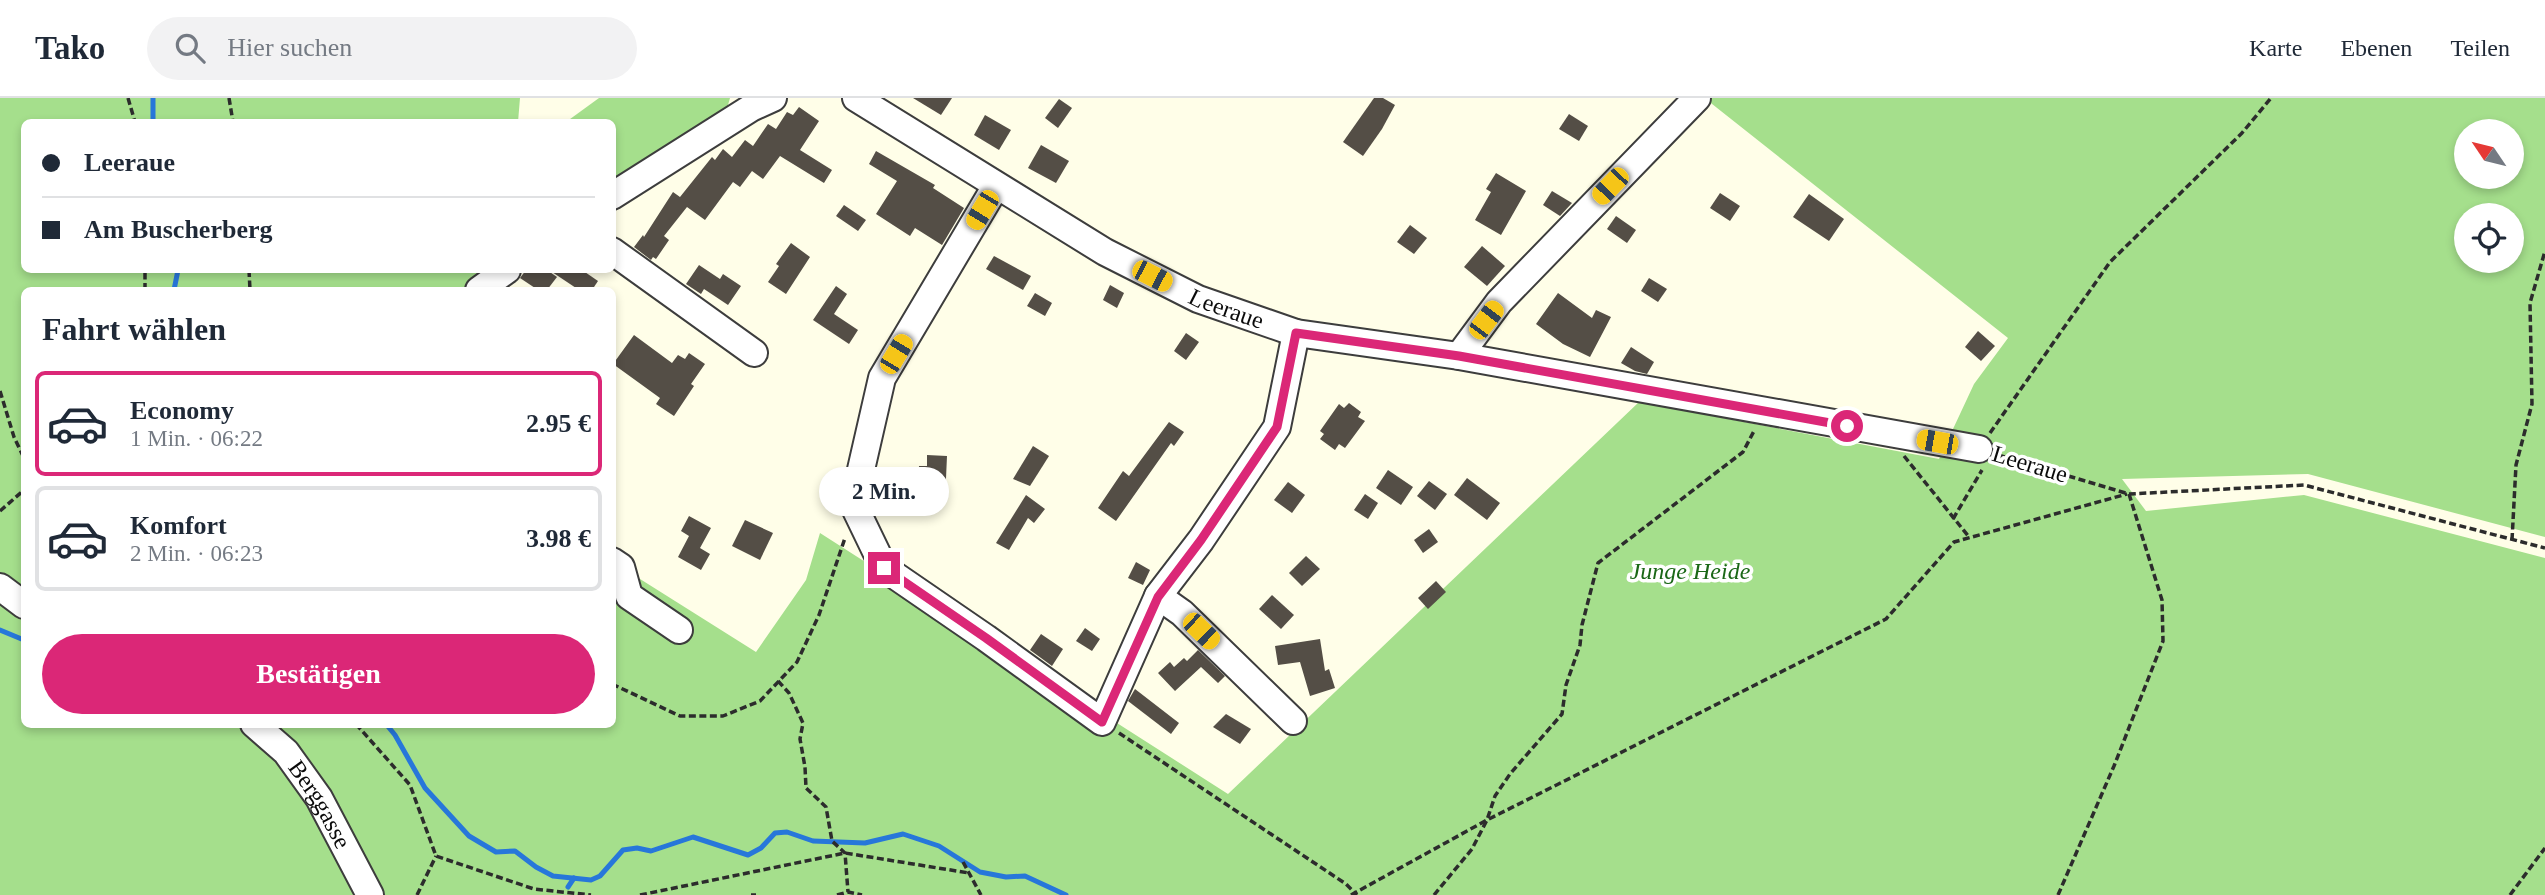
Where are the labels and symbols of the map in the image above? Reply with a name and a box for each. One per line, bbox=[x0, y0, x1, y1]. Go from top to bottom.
north arrow bbox=[2454, 119, 2524, 189]
car bbox=[1588, 164, 1633, 208]
car bbox=[963, 187, 1002, 233]
car bbox=[1129, 257, 1176, 295]
street label: Leeraue bbox=[1184, 284, 1267, 334]
car bbox=[1465, 297, 1508, 343]
car bbox=[877, 331, 916, 377]
route start bbox=[1831, 410, 1863, 442]
car bbox=[1915, 428, 1960, 456]
street label: Leeraue bbox=[1989, 440, 2071, 488]
callout: 2 Min. bbox=[819, 466, 949, 516]
route end bbox=[868, 552, 900, 584]
park label: Junge Heide bbox=[1630, 558, 1751, 584]
car bbox=[1179, 609, 1224, 653]
street label: Berggasse bbox=[283, 755, 356, 853]

